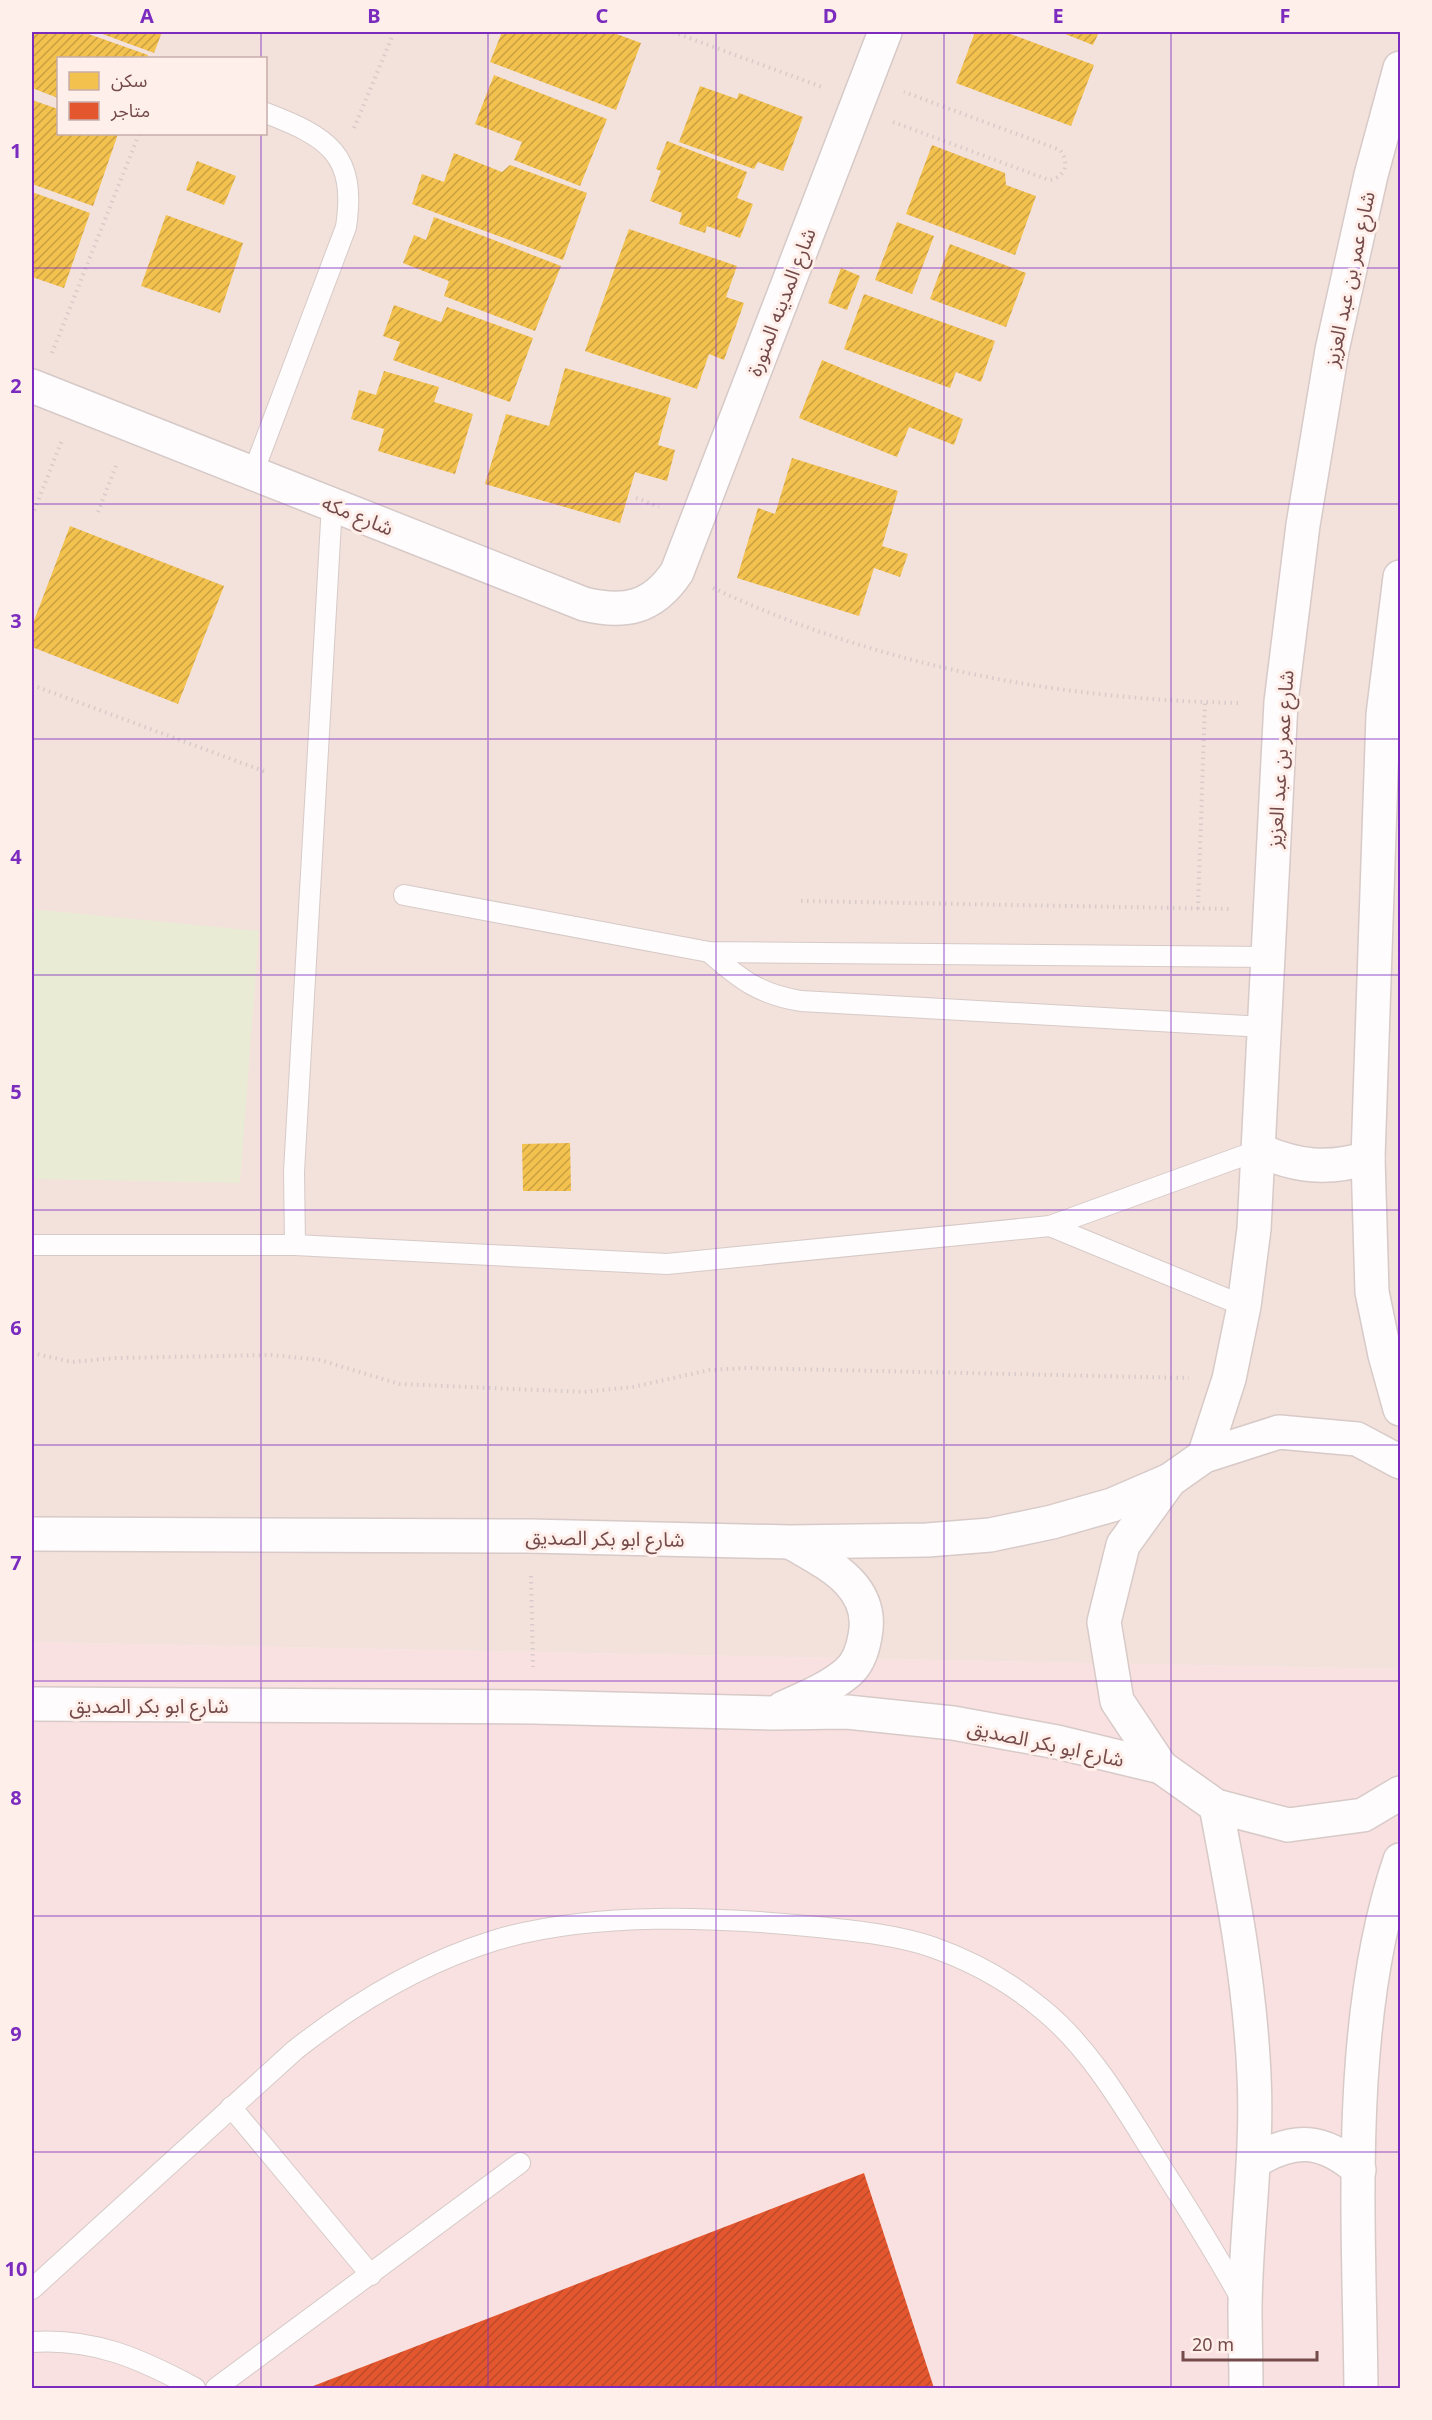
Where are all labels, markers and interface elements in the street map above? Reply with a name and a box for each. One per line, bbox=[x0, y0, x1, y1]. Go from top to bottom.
text: A bbox=[140, 2, 154, 29]
text: B bbox=[367, 2, 381, 29]
text: C bbox=[596, 2, 609, 29]
text: D bbox=[823, 2, 837, 29]
text: E bbox=[1052, 2, 1064, 29]
text: F bbox=[1280, 2, 1290, 29]
legend bbox=[57, 57, 267, 135]
text: سكن bbox=[111, 68, 147, 92]
text: متاجر bbox=[110, 98, 150, 122]
text: 1 bbox=[10, 137, 22, 164]
street label: شارع عمر بن عبد العزيز bbox=[1317, 189, 1383, 370]
street label: شارع المدينه المنورة bbox=[740, 224, 824, 381]
text: 2 bbox=[10, 372, 22, 399]
street label: شارع مكه bbox=[318, 489, 398, 543]
text: 3 bbox=[10, 607, 22, 634]
street label: شارع عمر بن عبد العزيز bbox=[1260, 669, 1302, 850]
text: 4 bbox=[10, 843, 22, 870]
text: 5 bbox=[10, 1078, 22, 1105]
text: 6 bbox=[10, 1314, 22, 1341]
street label: شارع ابو بكر الصديق bbox=[525, 1523, 685, 1555]
text: 7 bbox=[10, 1549, 22, 1576]
street label: شارع ابو بكر الصديق bbox=[69, 1692, 229, 1721]
street label: شارع ابو بكر الصديق bbox=[965, 1713, 1127, 1775]
text: 8 bbox=[10, 1784, 22, 1811]
text: 9 bbox=[10, 2020, 22, 2047]
text: 10 bbox=[5, 2255, 27, 2282]
scale bar bbox=[1183, 2324, 1316, 2362]
text: 20 m bbox=[1192, 2332, 1234, 2356]

